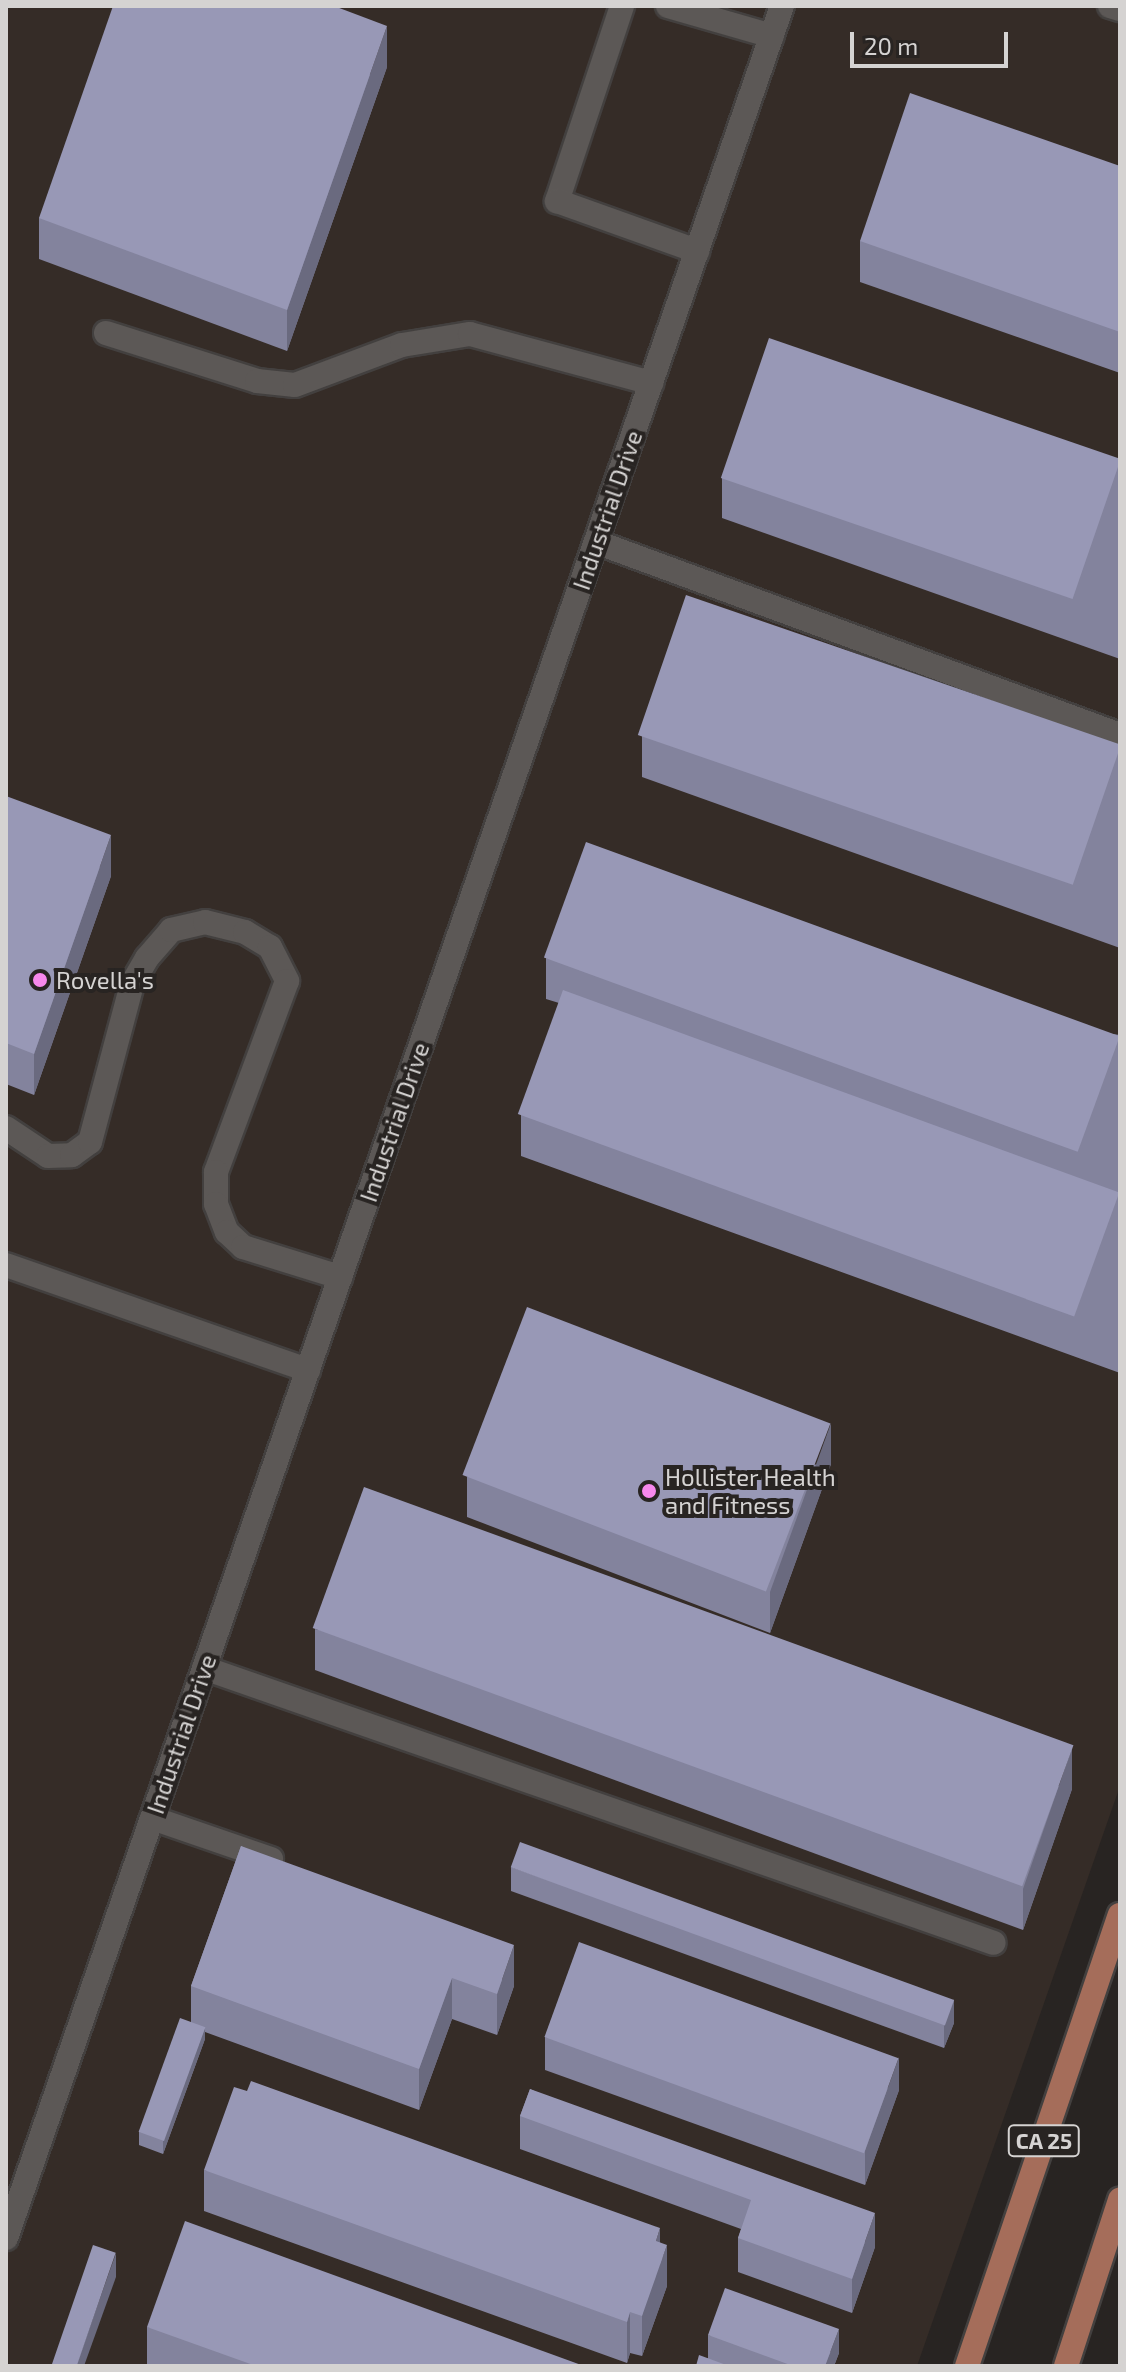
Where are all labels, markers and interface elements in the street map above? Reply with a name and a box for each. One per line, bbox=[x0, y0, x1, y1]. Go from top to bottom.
scale bar bbox=[854, 16, 1012, 66]
text: 20 m bbox=[864, 31, 918, 60]
street label: Industrial Drive bbox=[566, 426, 648, 594]
place label: Rovella's bbox=[56, 966, 154, 994]
marker: Rovella's bbox=[31, 971, 49, 989]
street label: Industrial Drive bbox=[353, 1038, 435, 1206]
place label: Hollister Health and Fitness bbox=[665, 1463, 836, 1519]
marker: Hollister Health and Fitness bbox=[640, 1482, 658, 1500]
street label: Industrial Drive bbox=[140, 1650, 222, 1818]
road number: CA 25 bbox=[1006, 2123, 1082, 2159]

